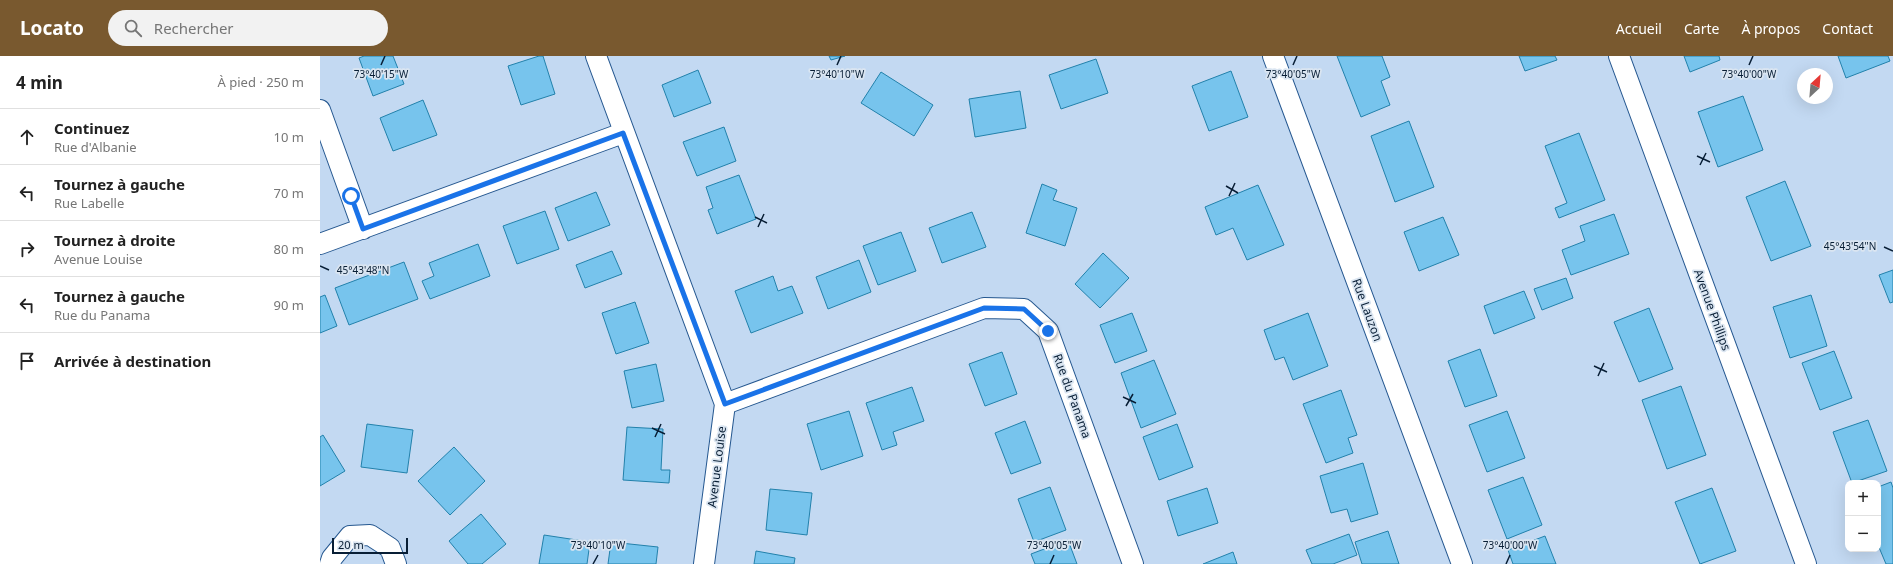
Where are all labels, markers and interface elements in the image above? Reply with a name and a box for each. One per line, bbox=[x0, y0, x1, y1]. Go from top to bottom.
search box bbox=[108, 10, 388, 46]
text: Locato bbox=[20, 15, 84, 41]
icon: search bbox=[122, 17, 144, 39]
text: Rechercher bbox=[154, 18, 234, 38]
text: Accueil bbox=[1616, 19, 1662, 38]
text: Carte bbox=[1684, 19, 1719, 38]
text: À propos bbox=[1741, 19, 1800, 38]
text: Contact bbox=[1822, 19, 1873, 38]
text: 73°40'15"W bbox=[354, 67, 409, 81]
text: 73°40'10"W bbox=[810, 67, 865, 81]
text: 73°40'05"W bbox=[1266, 67, 1321, 81]
text: 73°40'00"W bbox=[1722, 67, 1777, 81]
north arrow bbox=[1797, 68, 1833, 104]
text: 4 min bbox=[16, 71, 63, 94]
text: À pied · 250 m bbox=[218, 73, 304, 91]
text: Continuez bbox=[54, 118, 129, 138]
icon: ahead bbox=[16, 126, 38, 148]
text: 10 m bbox=[274, 128, 304, 146]
text: Rue d'Albanie bbox=[54, 138, 137, 156]
text: Tournez à gauche bbox=[54, 174, 185, 194]
icon: left bbox=[16, 182, 38, 204]
text: 70 m bbox=[274, 184, 304, 202]
route start bbox=[342, 187, 360, 205]
text: Rue Labelle bbox=[54, 194, 124, 212]
text: Tournez à droite bbox=[54, 230, 175, 250]
icon: right bbox=[16, 238, 38, 260]
text: 45°43'54"N bbox=[1824, 239, 1876, 253]
text: 80 m bbox=[274, 240, 304, 258]
text: Avenue Louise bbox=[54, 250, 143, 268]
text: 45°43'48"N bbox=[337, 263, 389, 277]
street label: Avenue Phillips bbox=[1690, 267, 1735, 353]
street label: Rue Lauzon bbox=[1348, 276, 1387, 344]
text: Tournez à gauche bbox=[54, 286, 185, 306]
icon: left bbox=[16, 294, 38, 316]
text: 90 m bbox=[274, 296, 304, 314]
text: Rue du Panama bbox=[54, 306, 150, 324]
route end bbox=[1039, 322, 1057, 340]
icon: arrive bbox=[16, 350, 38, 372]
text: Arrivée à destination bbox=[54, 351, 211, 371]
street label: Rue du Panama bbox=[1049, 351, 1096, 440]
street label: Avenue Louise bbox=[703, 425, 730, 509]
map controls bbox=[1845, 480, 1881, 552]
button: + bbox=[1845, 480, 1881, 516]
button: − bbox=[1845, 516, 1881, 552]
scale bar bbox=[332, 536, 408, 555]
text: 20 m bbox=[338, 537, 364, 552]
text: 73°40'10"W bbox=[571, 538, 626, 552]
text: 73°40'05"W bbox=[1027, 538, 1082, 552]
text: 73°40'00"W bbox=[1483, 538, 1538, 552]

